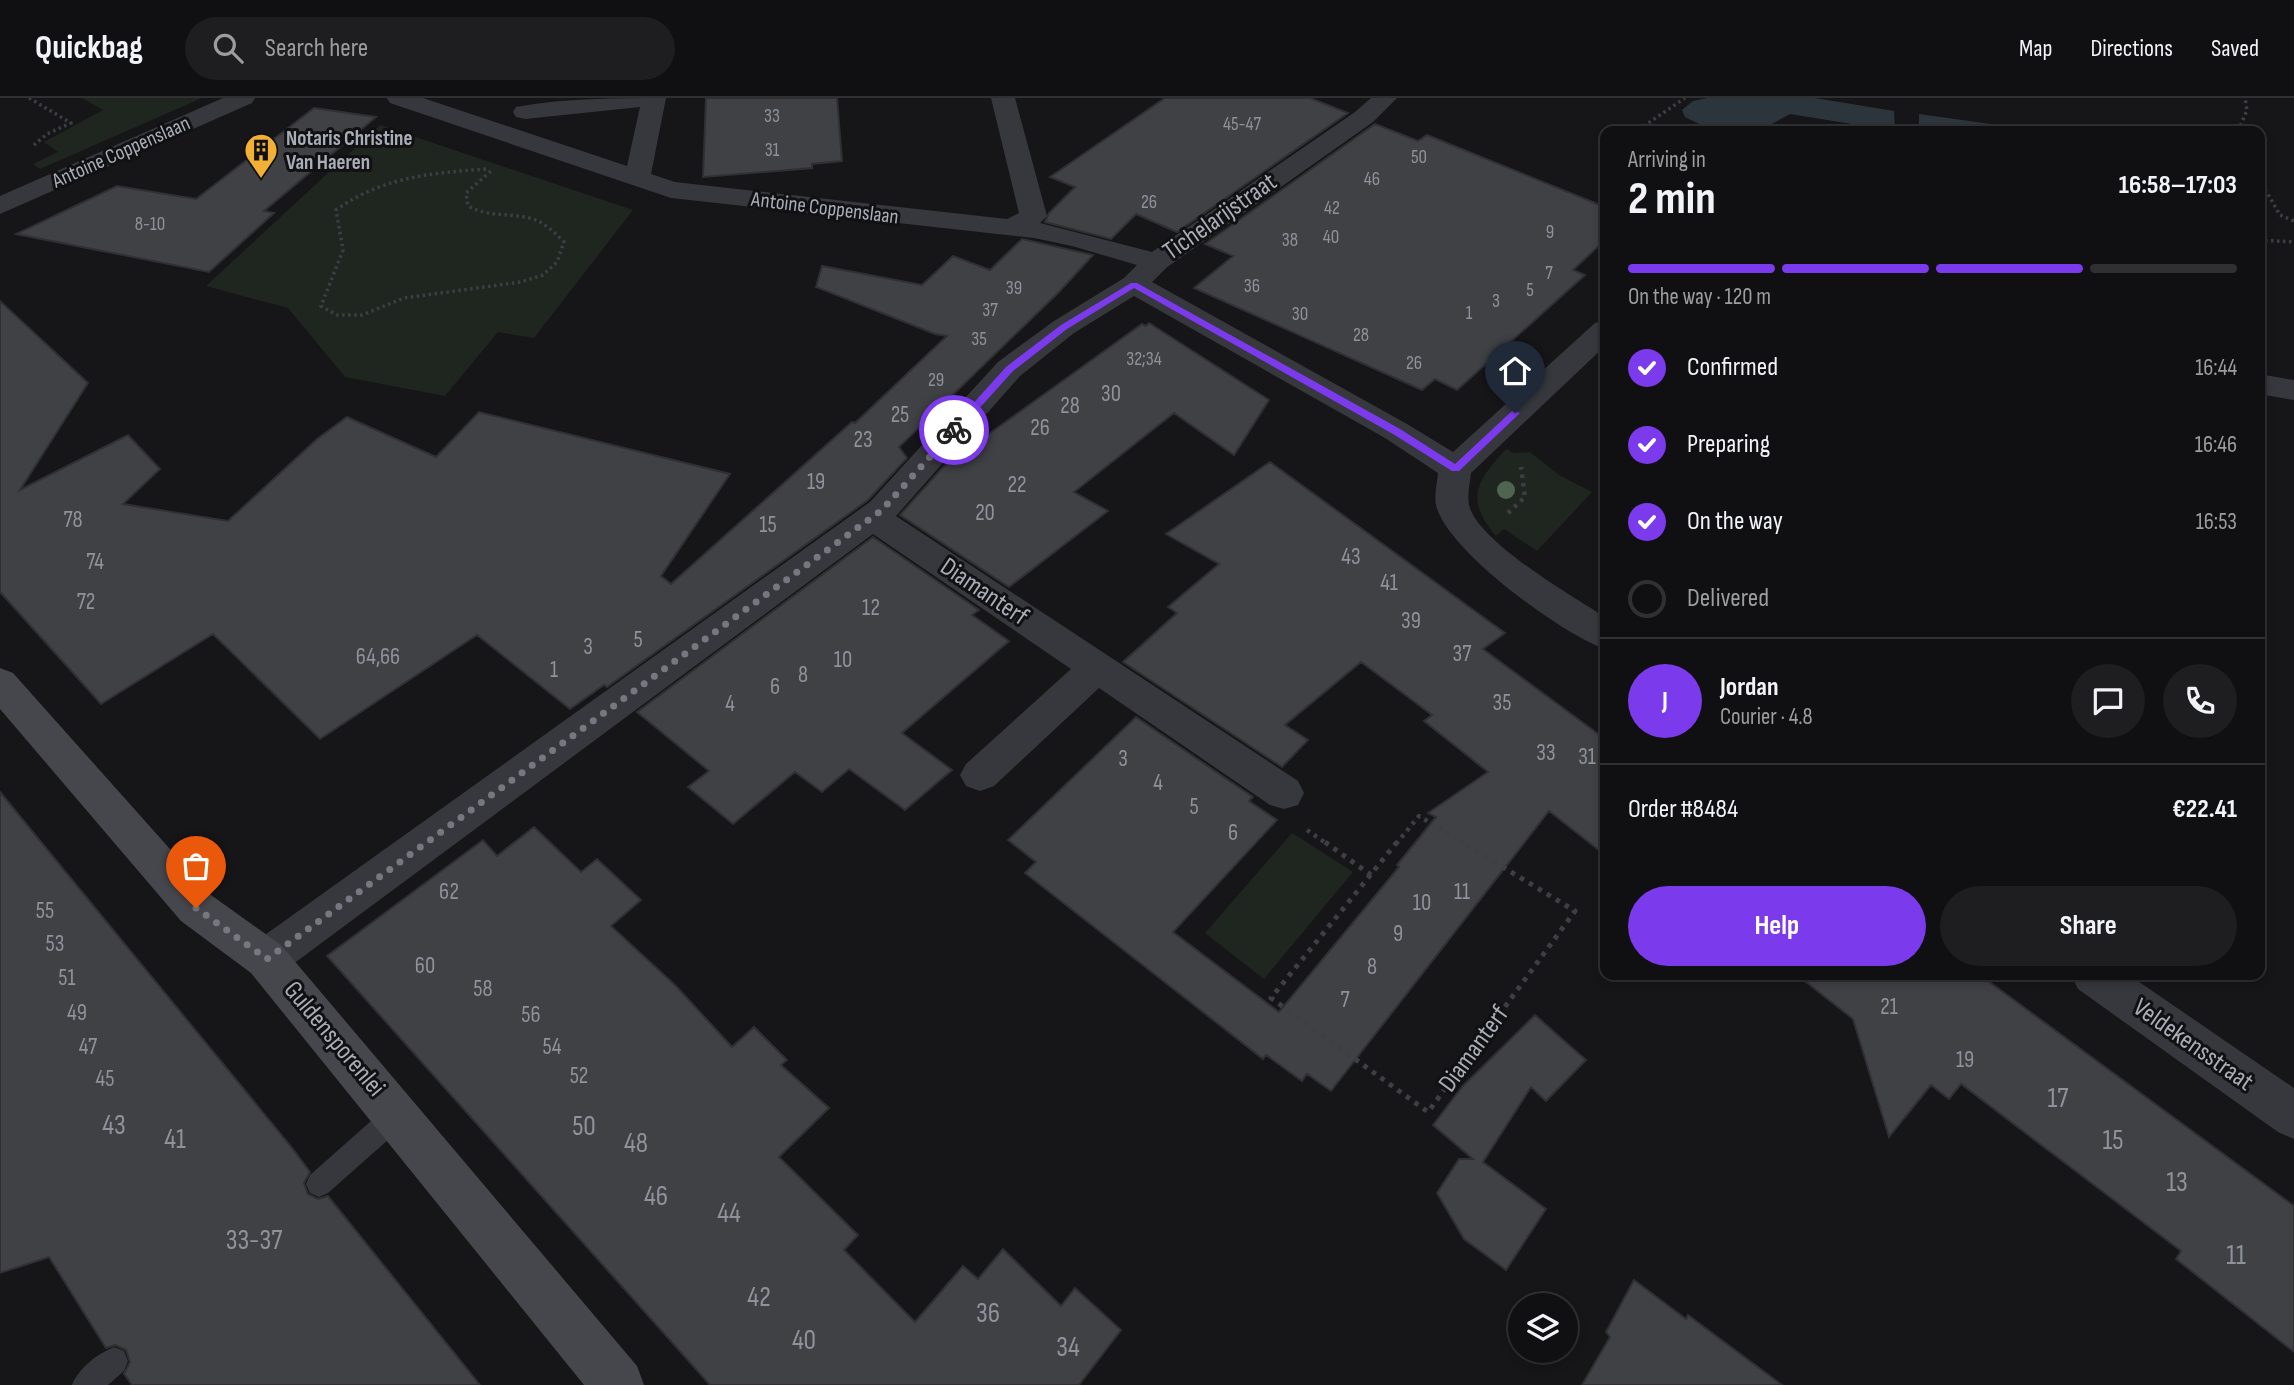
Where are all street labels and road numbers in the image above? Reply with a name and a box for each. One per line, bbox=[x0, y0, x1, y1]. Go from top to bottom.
street label: Antoine Coppenslaan bbox=[47, 110, 194, 194]
street label: Tichelarijstraat bbox=[1157, 167, 1283, 267]
street label: Antoine Coppenslaan bbox=[749, 186, 900, 229]
street label: Diamanterf bbox=[934, 551, 1034, 633]
street label: Guldensporenlei bbox=[277, 975, 391, 1103]
street label: Veldekensstraat bbox=[2127, 992, 2259, 1098]
street label: Diamanterf bbox=[1432, 999, 1516, 1098]

